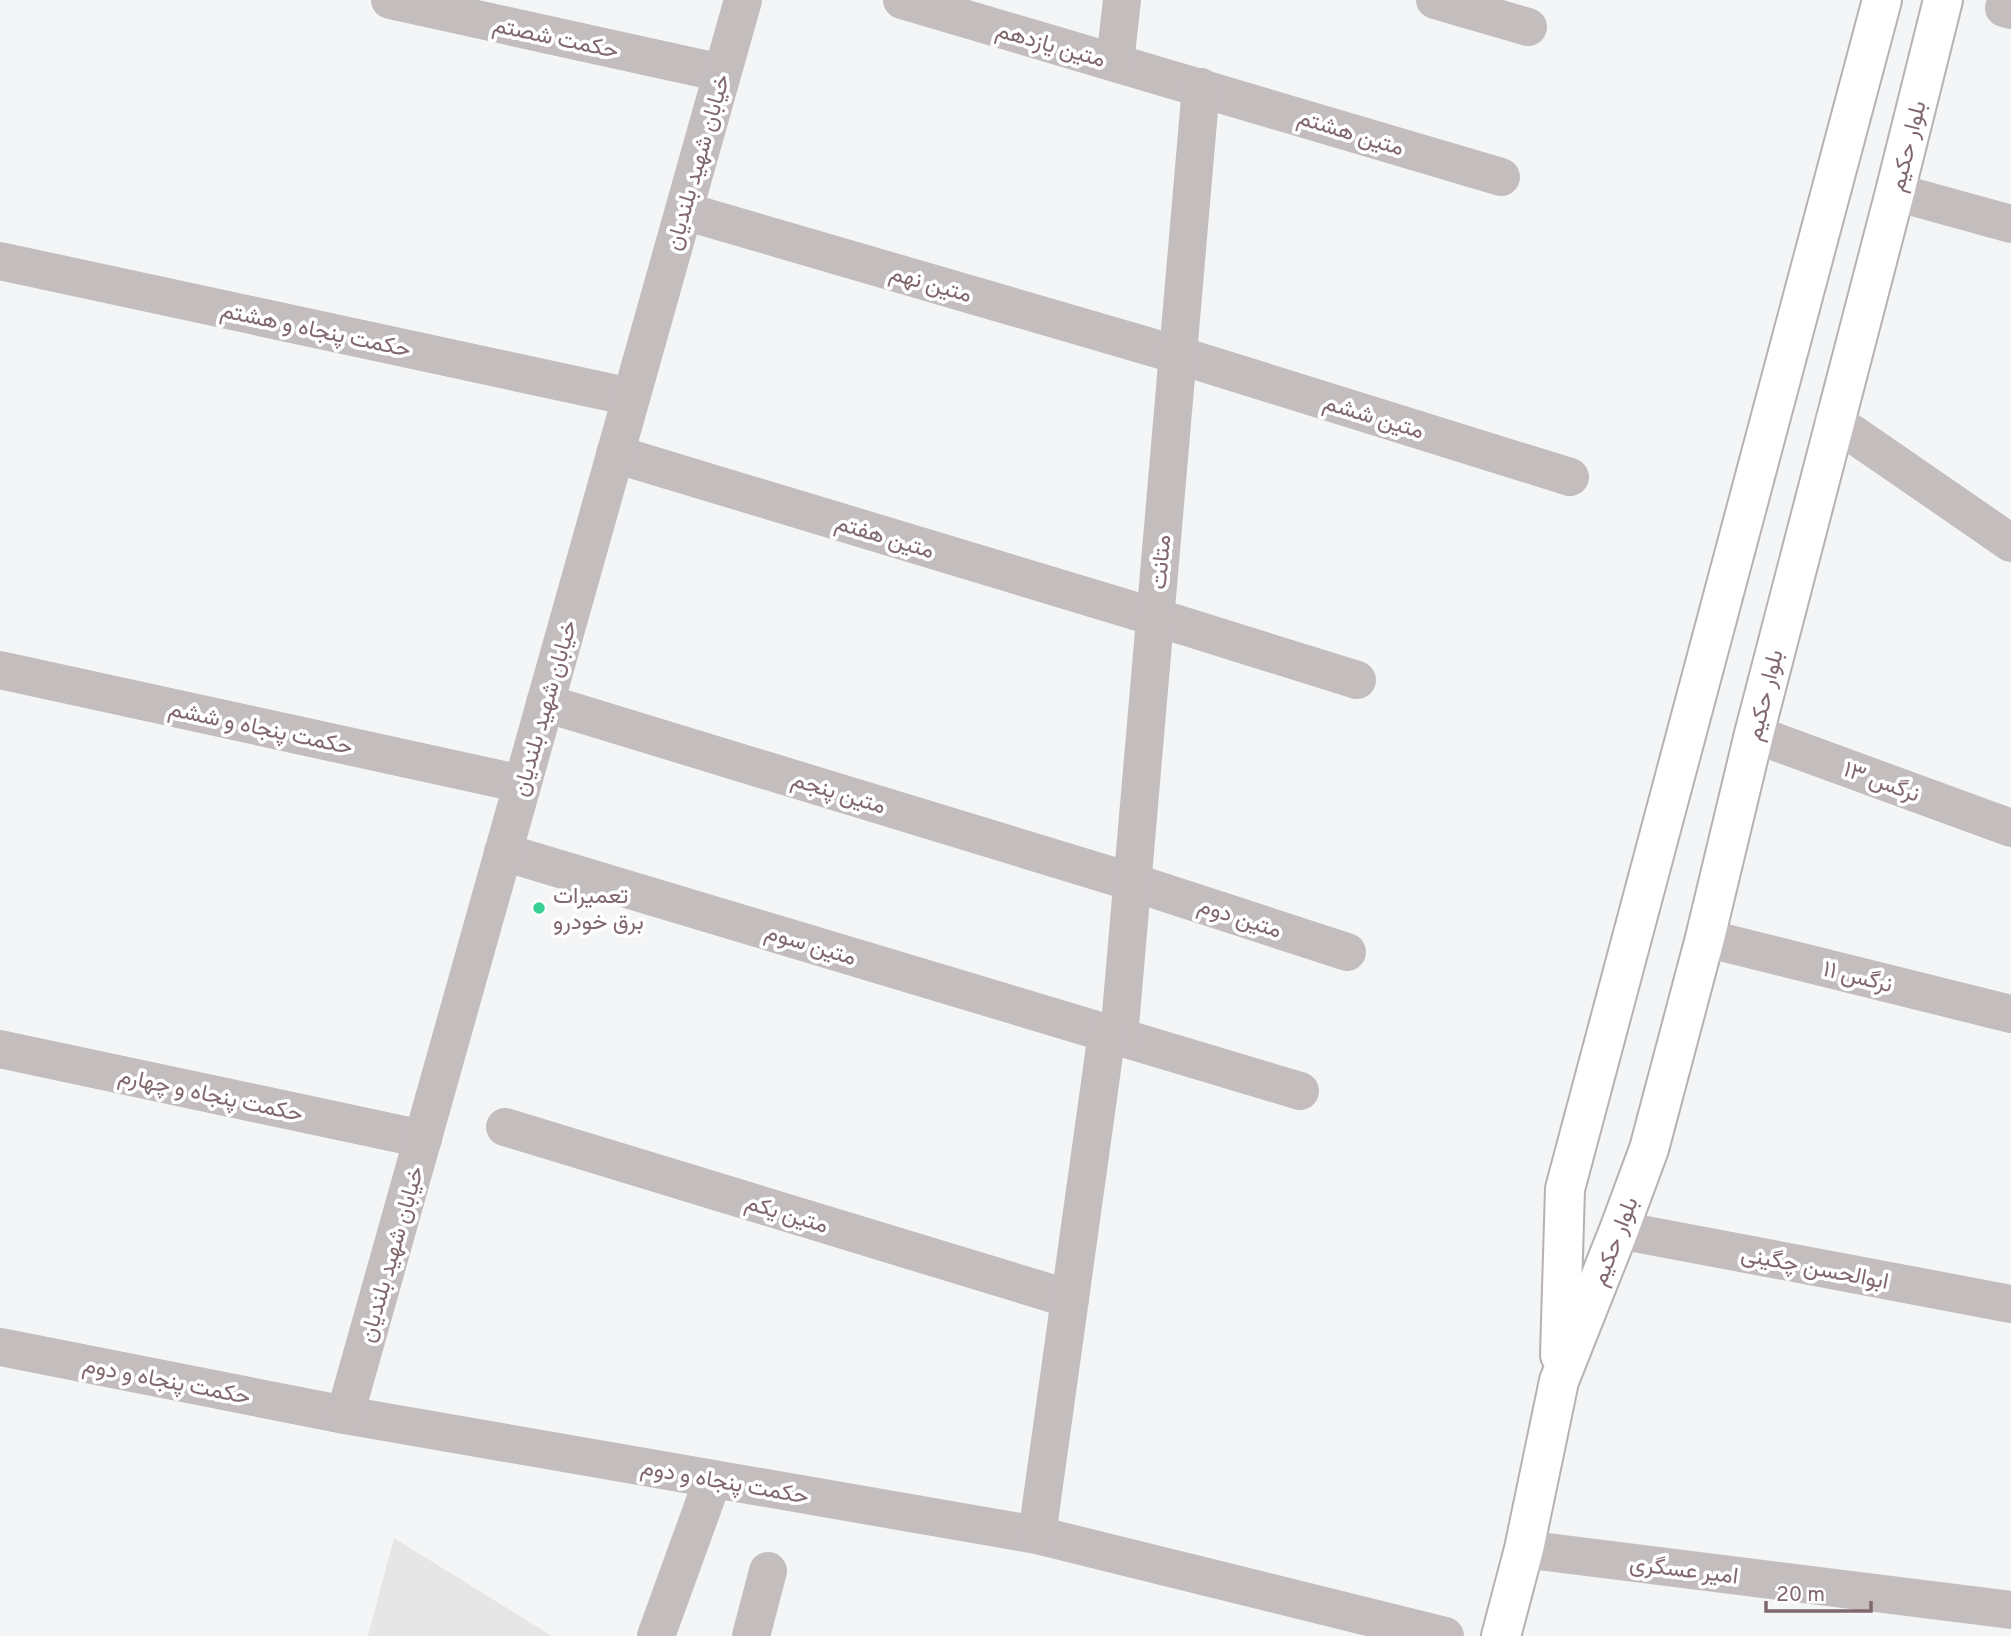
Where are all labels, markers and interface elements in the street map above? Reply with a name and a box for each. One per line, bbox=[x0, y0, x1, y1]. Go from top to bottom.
street label: حکمت شصتم bbox=[490, 12, 621, 67]
street label: متین یازدهم bbox=[992, 17, 1108, 76]
street label: خیابان شهید بلندیان bbox=[660, 71, 738, 254]
street label: بلوار حکیم bbox=[1884, 98, 1935, 195]
street label: متین هشتم bbox=[1294, 104, 1407, 164]
street label: متین نهم bbox=[886, 260, 975, 311]
street label: حکمت پنجاه و هشتم bbox=[218, 297, 413, 366]
street label: متین ششم bbox=[1319, 389, 1427, 447]
street label: متین هفتم bbox=[831, 510, 937, 567]
street label: متانت bbox=[1146, 534, 1179, 591]
street label: خیابان شهید بلندیان bbox=[507, 617, 585, 800]
street label: بلوار حکیم bbox=[1741, 647, 1792, 744]
street label: حکمت پنجاه و ششم bbox=[166, 696, 355, 763]
street label: نرگس ۱۳ bbox=[1839, 756, 1923, 811]
street label: متین پنجم bbox=[788, 766, 889, 822]
place label: تعمیرات برق خودرو bbox=[553, 883, 644, 938]
street label: متین دوم bbox=[1194, 892, 1285, 947]
marker: تعمیرات برق خودرو bbox=[531, 900, 547, 916]
street label: متین سوم bbox=[761, 919, 859, 974]
street label: نرگس ۱۱ bbox=[1820, 956, 1895, 1001]
street label: حکمت پنجاه و چهارم bbox=[115, 1063, 305, 1130]
street label: خیابان شهید بلندیان bbox=[354, 1163, 432, 1346]
street label: متین یکم bbox=[741, 1189, 831, 1242]
street label: بلوار حکیم bbox=[1586, 1193, 1647, 1291]
street label: ابوالحسن چگینی bbox=[1738, 1241, 1891, 1298]
street label: حکمت پنجاه و دوم bbox=[80, 1352, 253, 1413]
street label: حکمت پنجاه و دوم bbox=[638, 1454, 811, 1513]
street label: امیر عسگری bbox=[1628, 1550, 1740, 1593]
scale bar bbox=[1766, 1570, 1871, 1614]
text: 20 m bbox=[1776, 1582, 1825, 1609]

